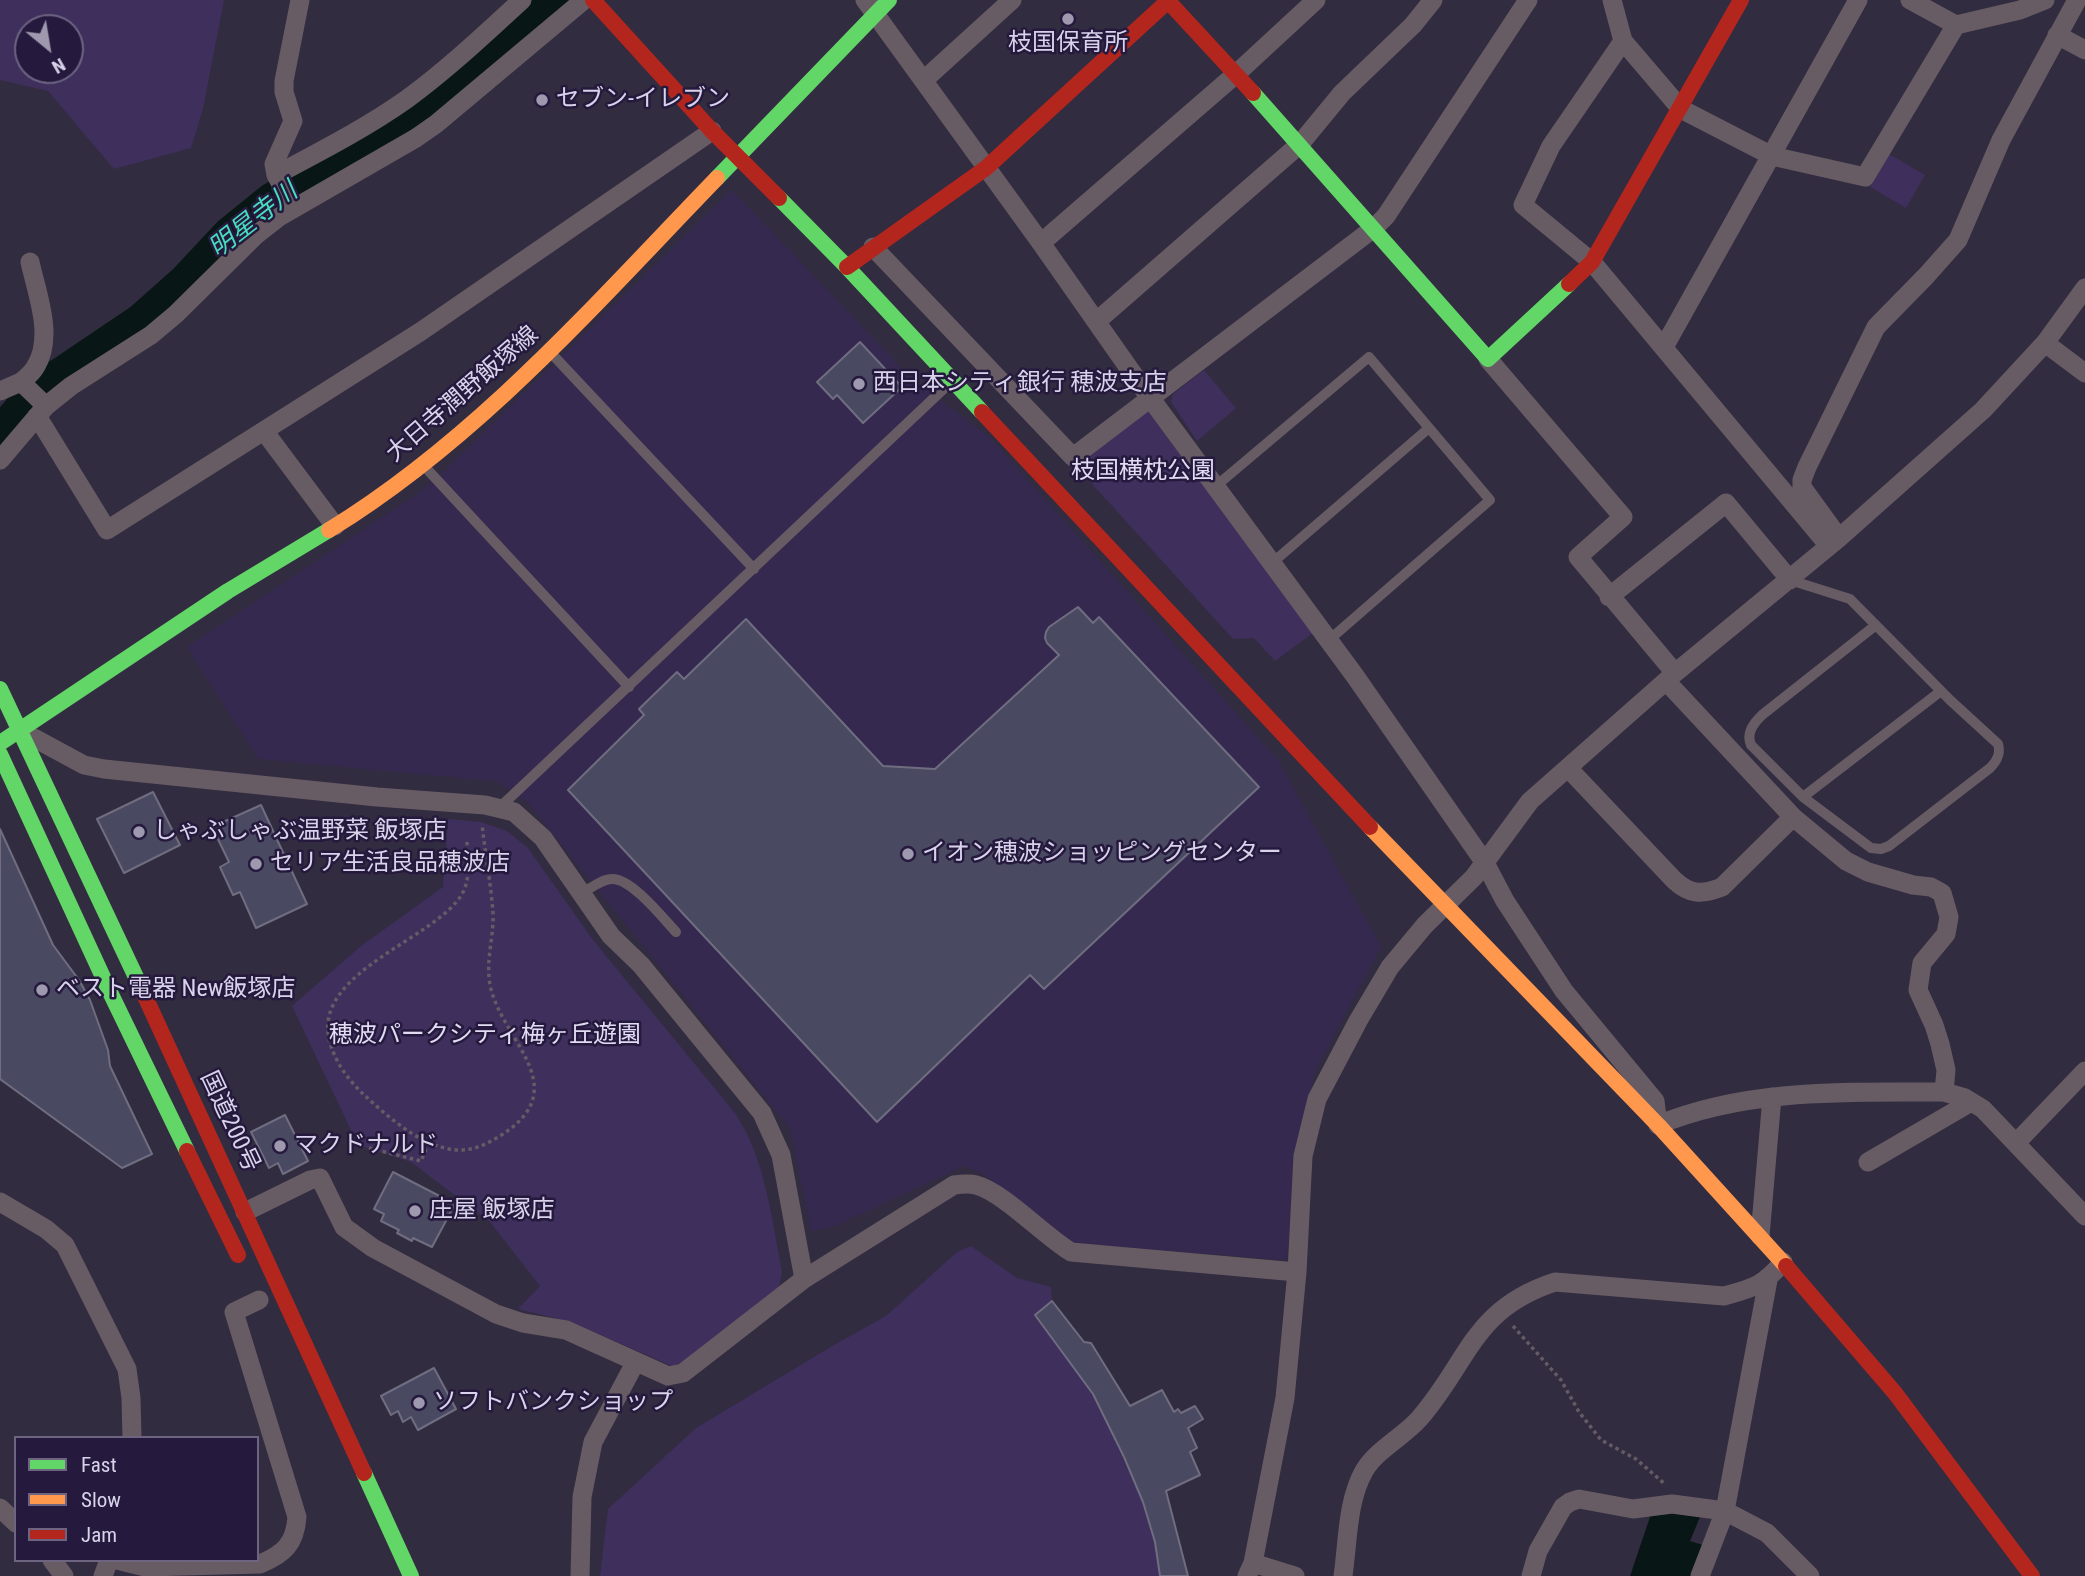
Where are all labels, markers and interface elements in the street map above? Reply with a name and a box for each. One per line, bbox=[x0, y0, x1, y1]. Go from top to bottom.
marker: 枝国保育所 bbox=[1060, 11, 1076, 27]
north arrow bbox=[14, 14, 84, 84]
place label: 枝国保育所 bbox=[1008, 30, 1128, 58]
text: N bbox=[48, 53, 70, 79]
place label: セブン-イレブン bbox=[556, 86, 730, 114]
marker: セブン-イレブン bbox=[534, 92, 550, 108]
water label: 明星寺川 bbox=[203, 177, 305, 265]
street label: 大日寺潤野飯塚線 bbox=[381, 321, 545, 469]
place label: 西日本シティ銀行 穂波支店 bbox=[873, 370, 1167, 398]
marker: 西日本シティ銀行 穂波支店 bbox=[851, 376, 867, 392]
park label: 枝国横枕公園 bbox=[1071, 458, 1215, 486]
place label: しゃぶしゃぶ温野菜 飯塚店 bbox=[153, 818, 447, 846]
marker: しゃぶしゃぶ温野菜 飯塚店 bbox=[131, 824, 147, 840]
place label: イオン穂波ショッピングセンター bbox=[922, 840, 1282, 868]
marker: イオン穂波ショッピングセンター bbox=[900, 846, 916, 862]
place label: セリア生活良品穂波店 bbox=[270, 850, 510, 878]
marker: セリア生活良品穂波店 bbox=[248, 856, 264, 872]
place label: ベスト電器 New飯塚店 bbox=[56, 976, 295, 1004]
marker: ベスト電器 New飯塚店 bbox=[34, 982, 50, 998]
park label: 穂波パークシティ梅ヶ丘遊園 bbox=[329, 1022, 641, 1050]
street label: 国道200号 bbox=[193, 1067, 265, 1177]
place label: マクドナルド bbox=[294, 1132, 438, 1160]
marker: マクドナルド bbox=[272, 1138, 288, 1154]
place label: 庄屋 飯塚店 bbox=[429, 1197, 555, 1225]
marker: 庄屋 飯塚店 bbox=[407, 1203, 423, 1219]
place label: ソフトバンクショップ bbox=[433, 1389, 673, 1417]
marker: ソフトバンクショップ bbox=[411, 1395, 427, 1411]
legend bbox=[14, 1436, 259, 1562]
text: Fast bbox=[81, 1453, 117, 1477]
text: Slow bbox=[81, 1488, 121, 1512]
text: Jam bbox=[81, 1523, 117, 1547]

